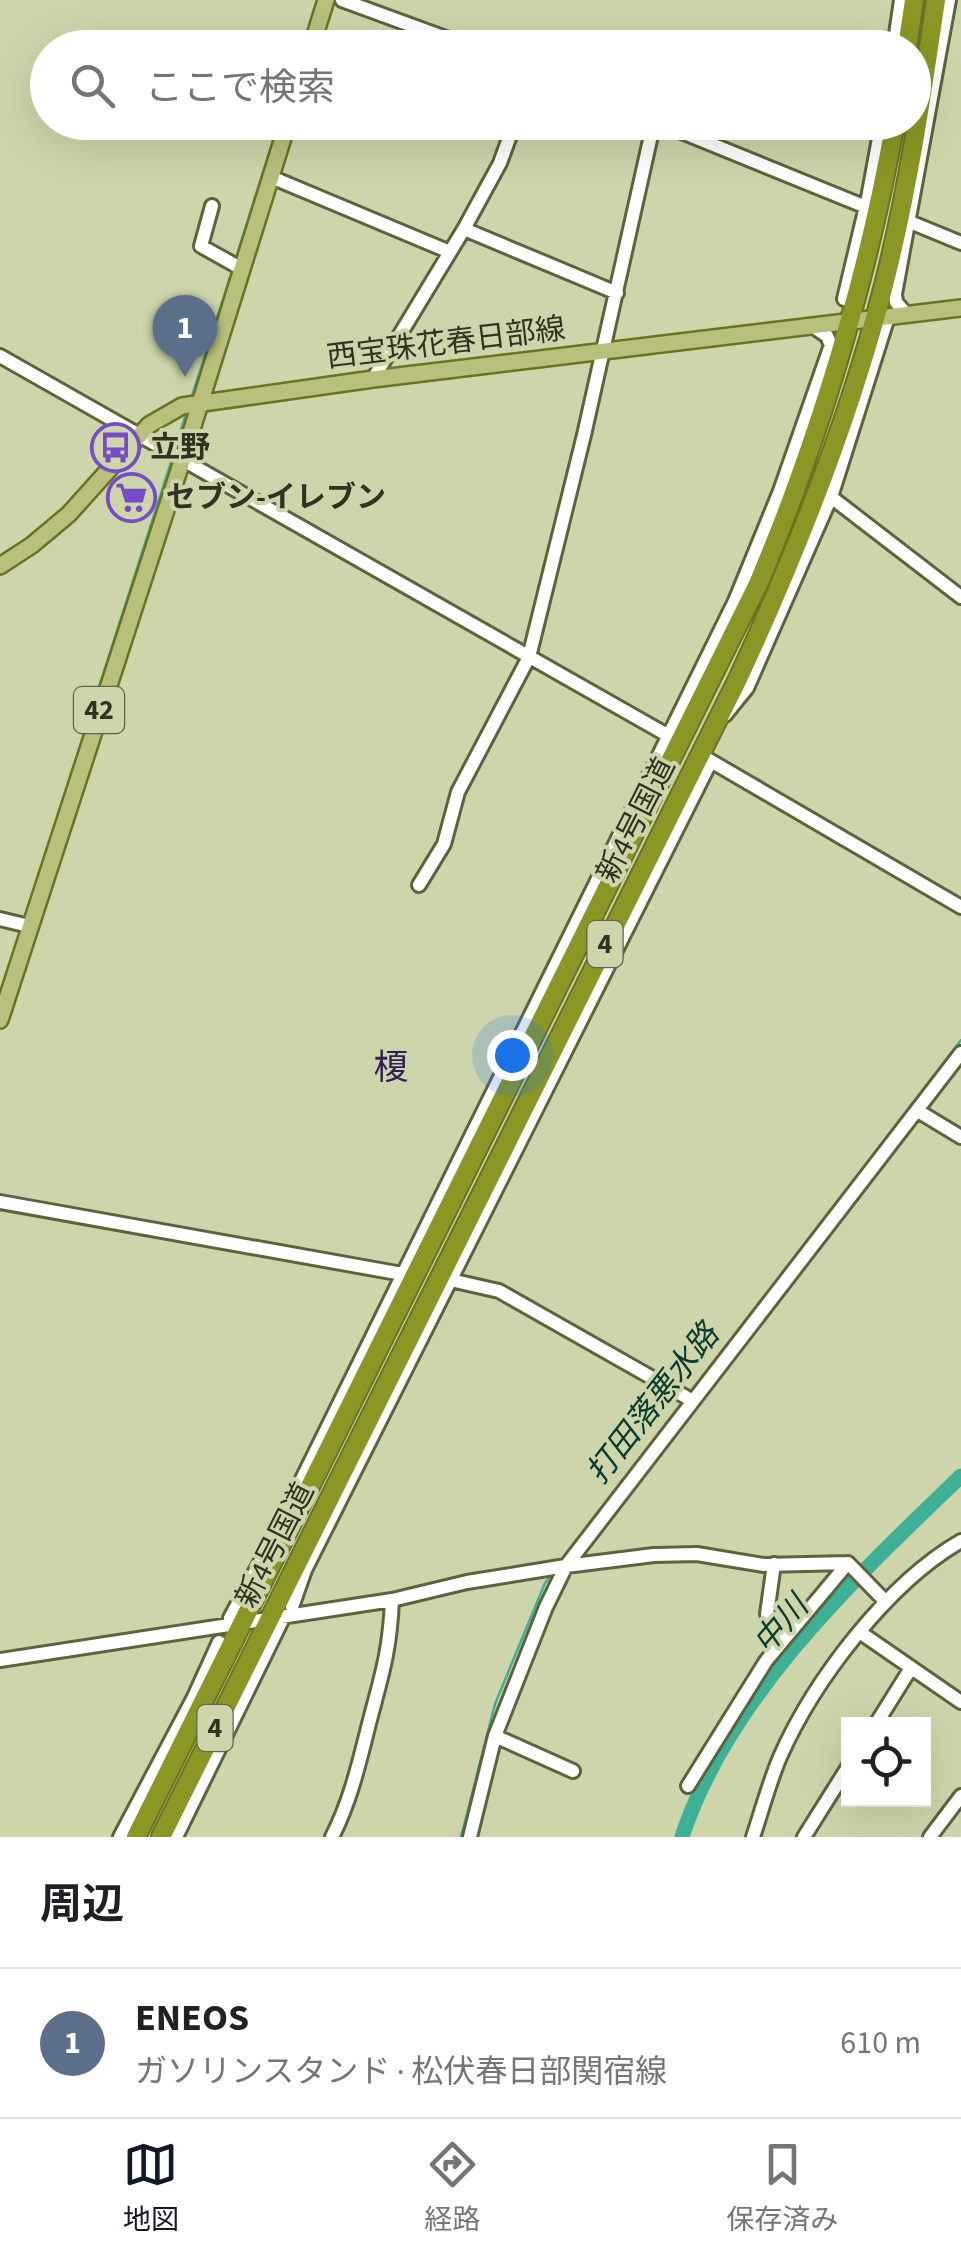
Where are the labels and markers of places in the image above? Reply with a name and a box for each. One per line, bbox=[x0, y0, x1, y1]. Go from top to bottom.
pin: 1 bbox=[152, 294, 218, 377]
bus stop icon: 立野 bbox=[89, 421, 141, 473]
place label: 立野 bbox=[150, 426, 210, 469]
supermarket icon: セブン-イレブン bbox=[105, 471, 157, 523]
place label: セブン-イレブン bbox=[166, 476, 386, 519]

